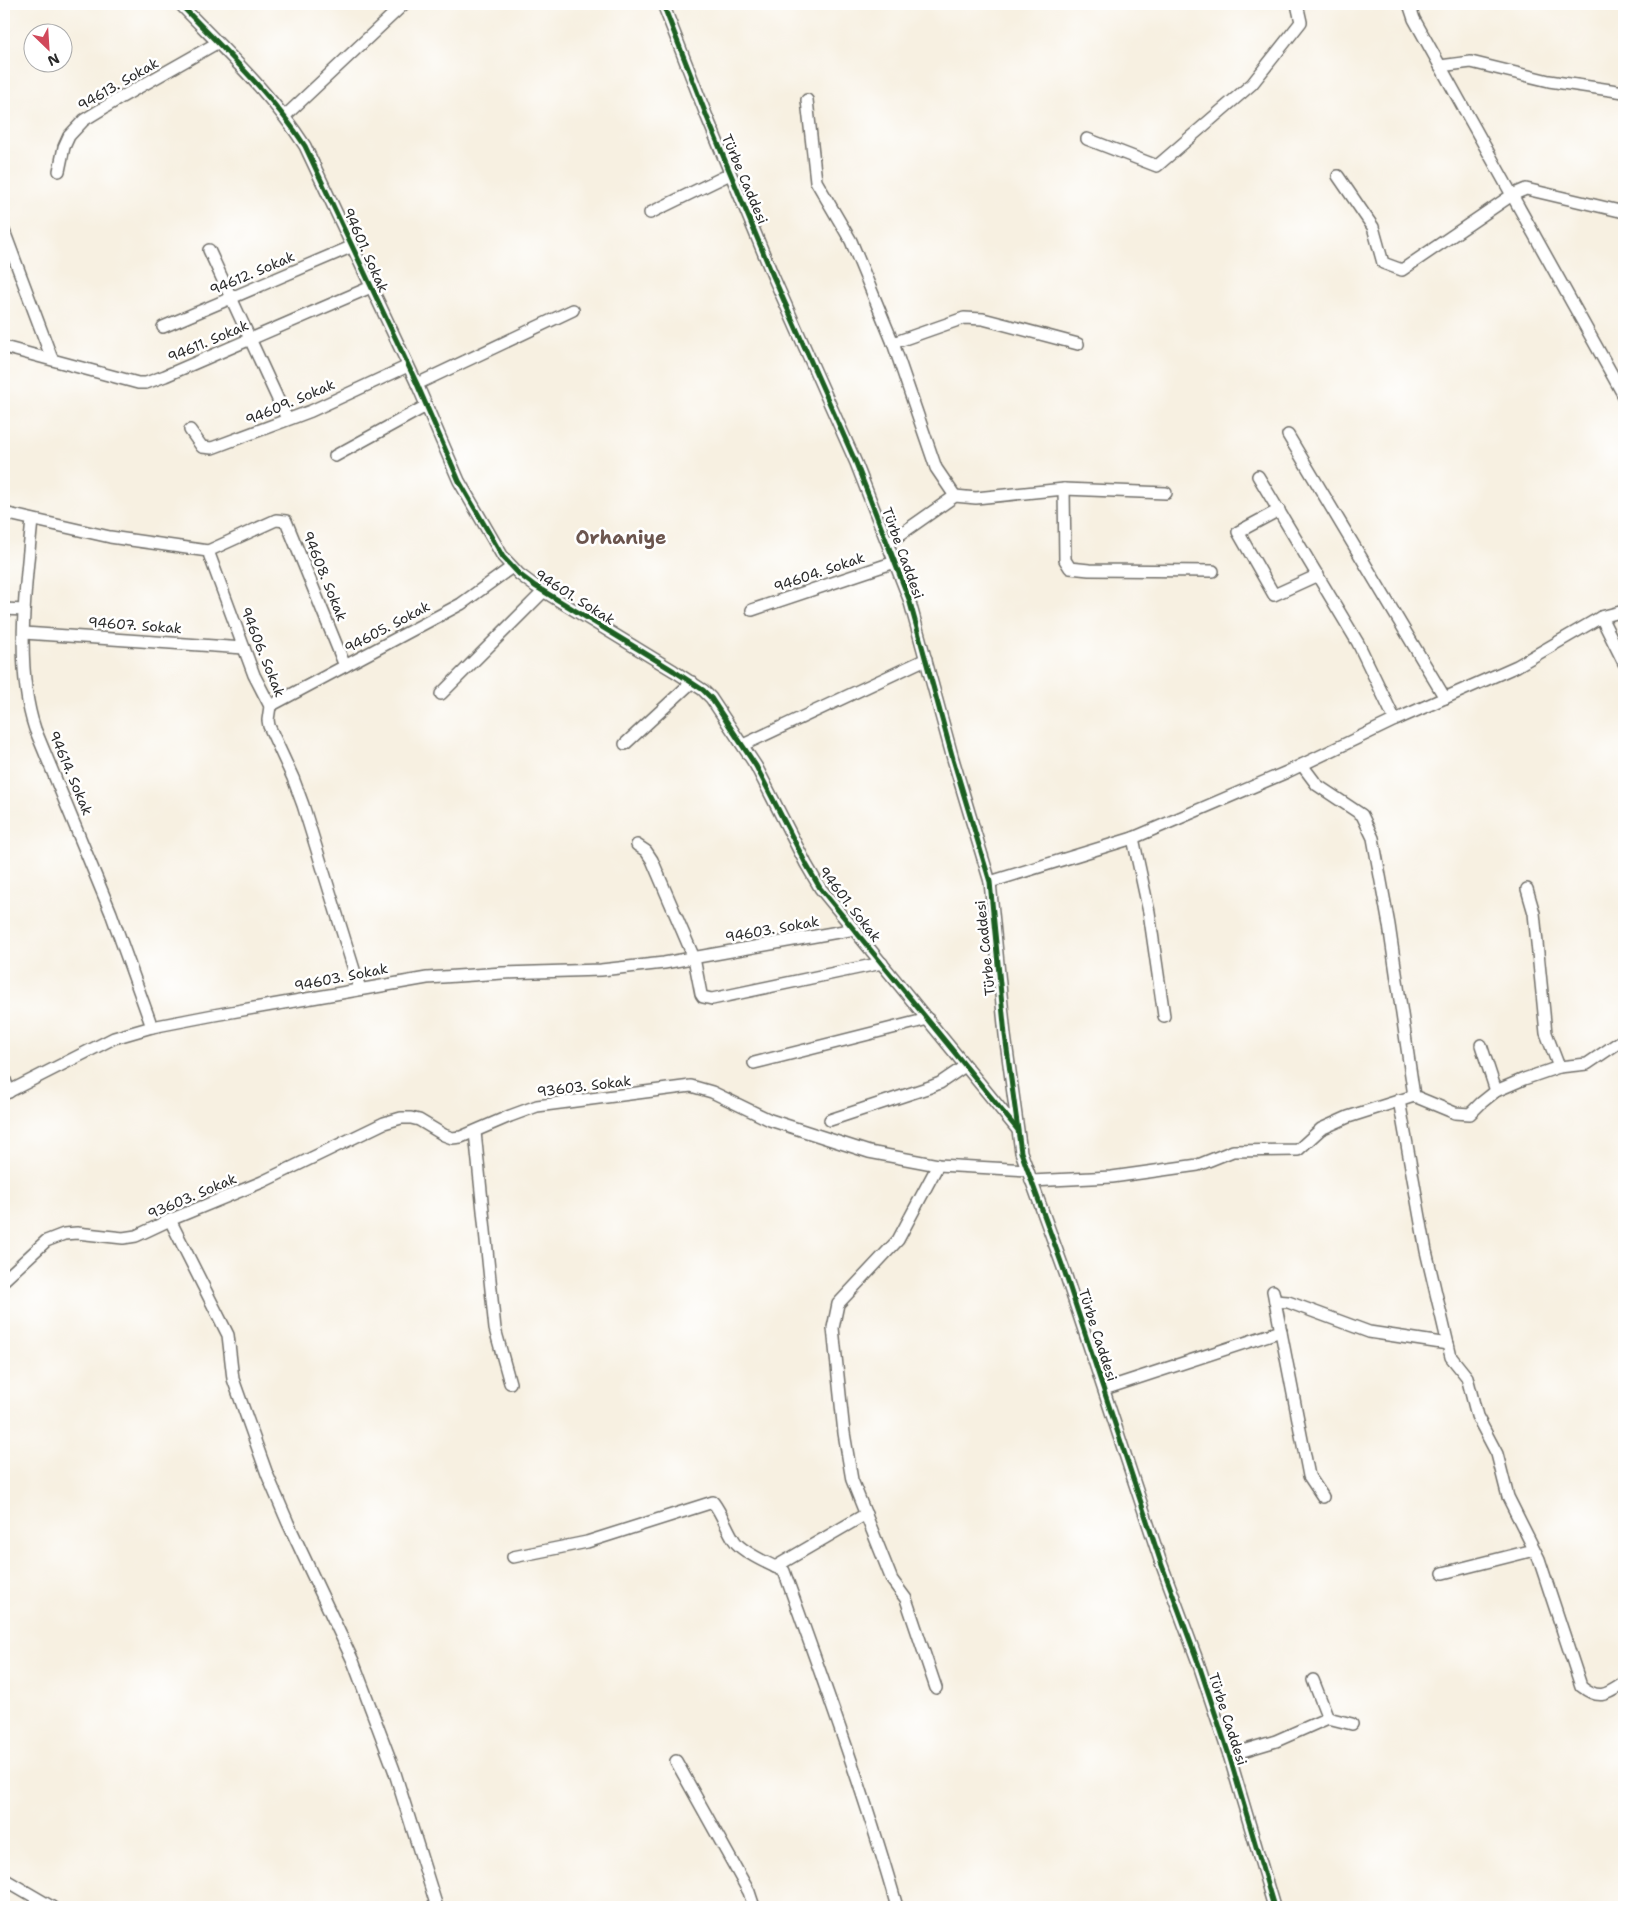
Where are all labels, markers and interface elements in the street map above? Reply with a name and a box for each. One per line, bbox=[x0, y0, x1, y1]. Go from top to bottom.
north arrow bbox=[22, 22, 72, 72]
text: N bbox=[45, 49, 62, 70]
street label: 94613. Sokak bbox=[74, 54, 162, 114]
street label: Türbe Caddesi bbox=[718, 131, 772, 227]
street label: 94601. Sokak bbox=[339, 205, 393, 295]
street label: 94612. Sokak bbox=[207, 247, 297, 299]
street label: 94611. Sokak bbox=[165, 316, 251, 366]
street label: 94609. Sokak bbox=[243, 375, 337, 429]
street label: Türbe Caddesi bbox=[878, 505, 928, 601]
district label: Orhaniye bbox=[576, 525, 666, 550]
street label: 94608. Sokak bbox=[299, 528, 351, 624]
street label: 94604. Sokak bbox=[771, 548, 867, 596]
street label: 94601. Sokak bbox=[532, 565, 618, 629]
street label: 94605. Sokak bbox=[341, 597, 433, 657]
street label: 94606. Sokak bbox=[237, 604, 289, 700]
street label: 94607. Sokak bbox=[87, 613, 183, 637]
street label: 94614. Sokak bbox=[45, 728, 97, 818]
street label: 94601. Sokak bbox=[815, 863, 885, 945]
street label: Türbe Caddesi bbox=[971, 899, 999, 997]
street label: 94603. Sokak bbox=[724, 912, 820, 946]
street label: 94603. Sokak bbox=[293, 959, 389, 995]
street label: 93603. Sokak bbox=[536, 1071, 632, 1101]
street label: 93603. Sokak bbox=[145, 1169, 239, 1223]
street label: Türbe Caddesi bbox=[1075, 1287, 1121, 1383]
street label: Türbe Caddesi bbox=[1205, 1671, 1251, 1767]

